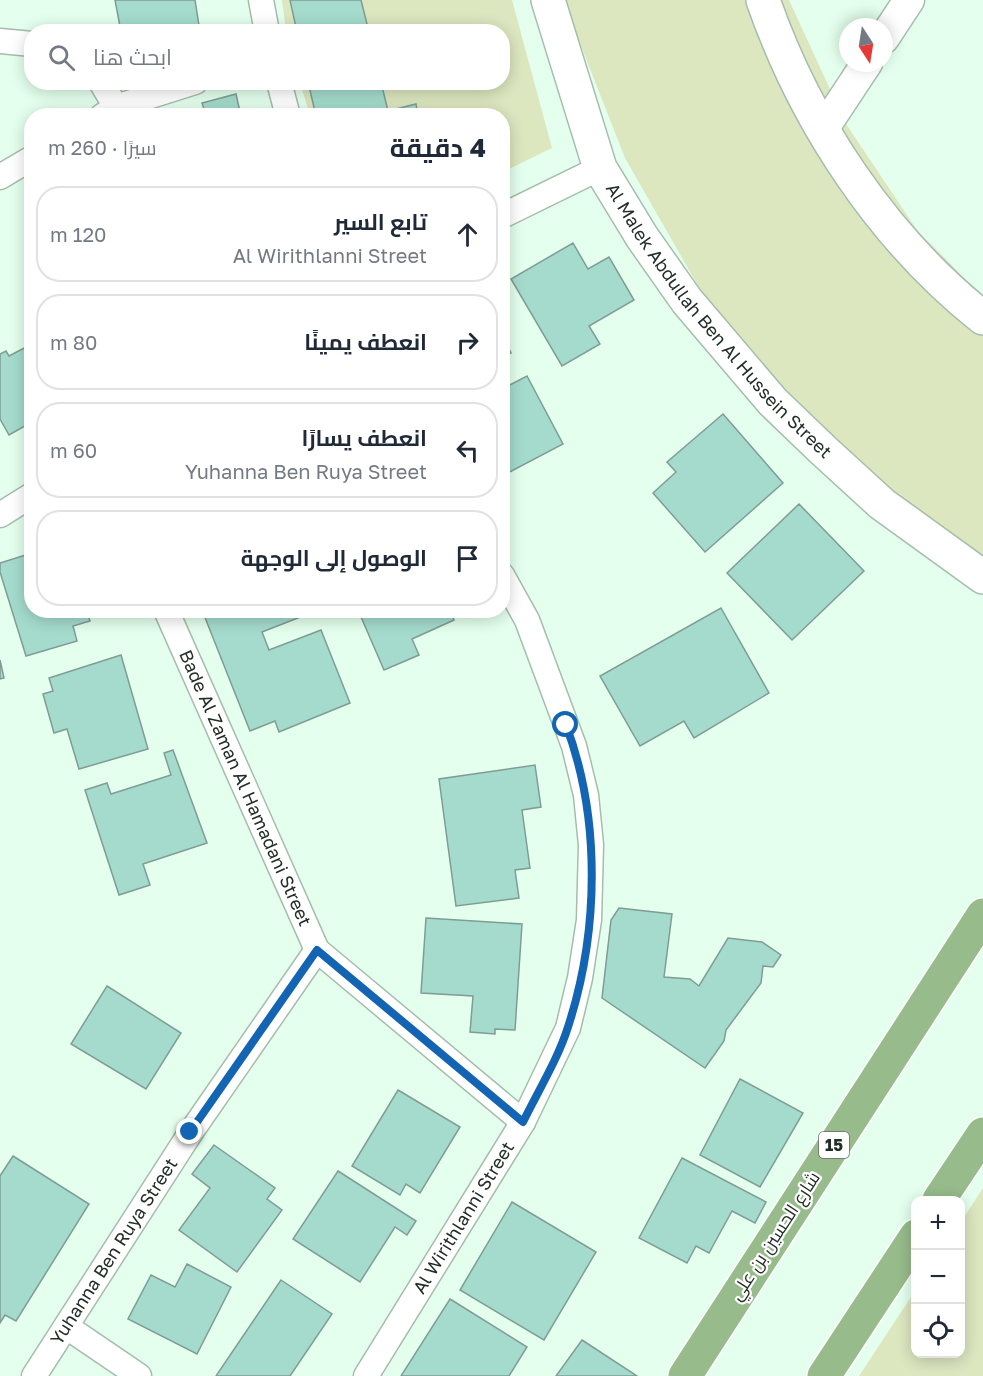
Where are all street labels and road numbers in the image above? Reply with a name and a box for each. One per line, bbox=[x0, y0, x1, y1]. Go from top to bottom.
street label: Al Malek Abdullah Ben Al Hussein Street bbox=[602, 179, 837, 462]
street label: Bade Al Zaman Al Hamadani Street bbox=[175, 646, 317, 929]
road number: 15 bbox=[819, 1132, 849, 1158]
street label: Al Wirithlanni Street bbox=[408, 1137, 518, 1297]
street label: Yuhanna Ben Ruya Street bbox=[45, 1153, 181, 1349]
street label: شارع الحسين بن علي bbox=[724, 1167, 827, 1306]

